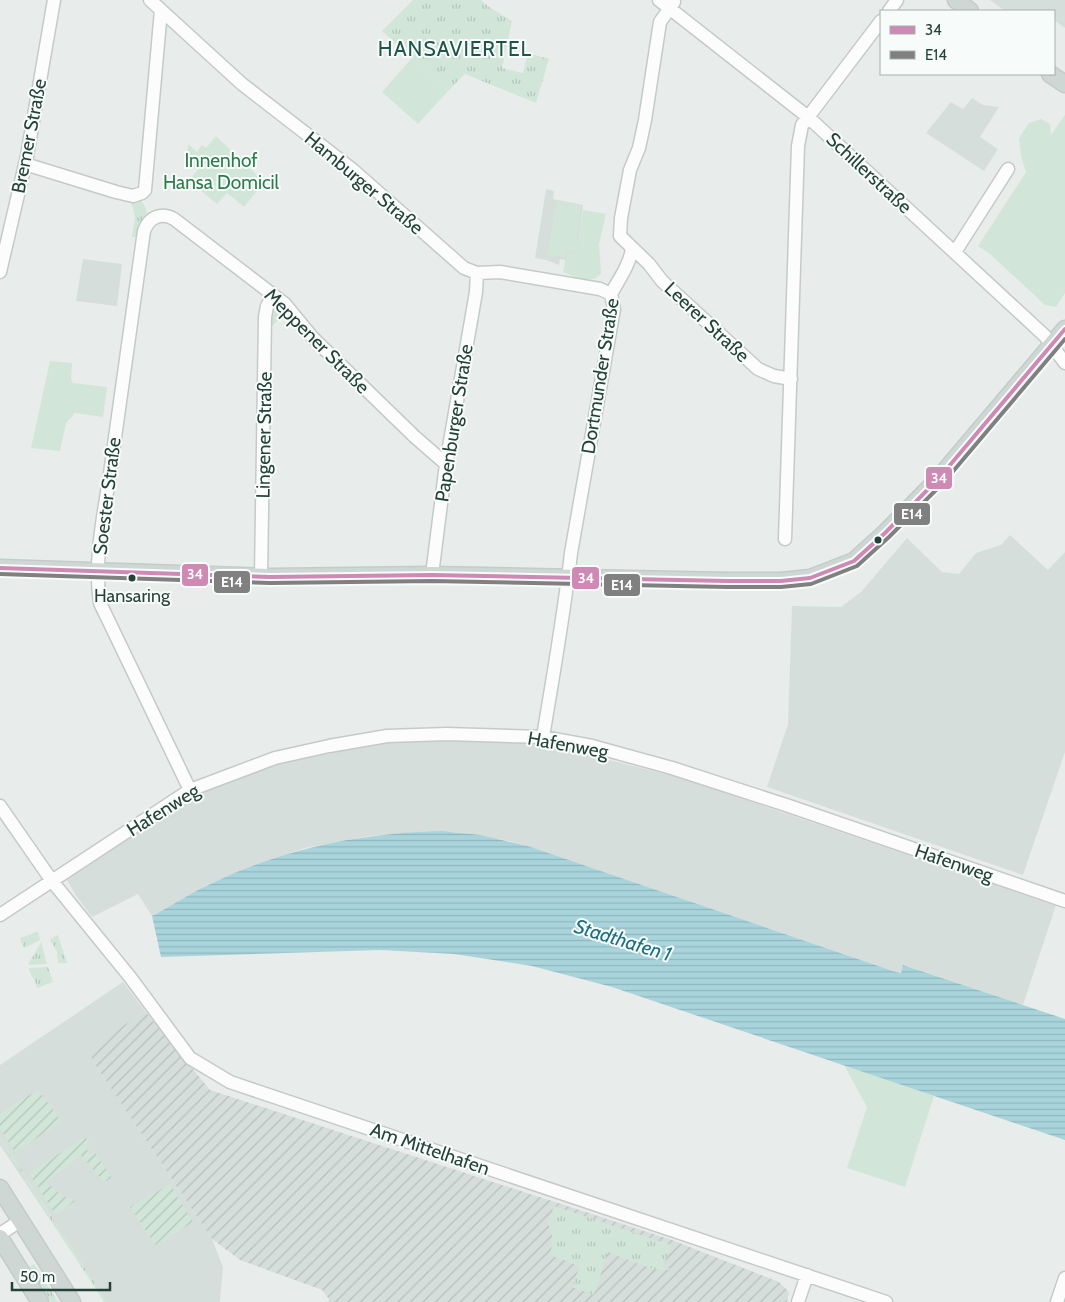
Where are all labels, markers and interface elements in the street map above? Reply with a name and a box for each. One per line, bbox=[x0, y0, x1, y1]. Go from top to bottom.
legend bbox=[880, 10, 1055, 75]
text: 34 bbox=[925, 21, 942, 39]
district label: HANSAVIERTEL bbox=[378, 36, 532, 61]
text: E14 bbox=[925, 46, 947, 64]
street label: Bremer Straße bbox=[7, 77, 51, 195]
street label: Hamburger Straße bbox=[300, 127, 428, 239]
street label: Schillerstraße bbox=[821, 128, 917, 219]
park label: Innenhof Hansa Domicil bbox=[163, 149, 280, 194]
street label: Leerer Straße bbox=[660, 277, 754, 367]
street label: Meppener Straße bbox=[260, 284, 375, 399]
street label: Dortmunder Straße bbox=[576, 296, 624, 455]
street label: Papenburger Straße bbox=[430, 342, 478, 503]
street label: Lingener Straße bbox=[251, 371, 277, 499]
street label: Soester Straße bbox=[88, 436, 126, 556]
line badge: 34 bbox=[925, 466, 953, 490]
text: 34 bbox=[931, 469, 947, 487]
line badge: E14 bbox=[893, 502, 931, 526]
text: E14 bbox=[901, 505, 923, 523]
unlabelled marker bbox=[873, 535, 883, 545]
line badge: 34 bbox=[181, 563, 209, 587]
text: 34 bbox=[187, 565, 203, 583]
line badge: 34 bbox=[571, 566, 600, 590]
text: 34 bbox=[578, 569, 594, 587]
line badge: E14 bbox=[213, 570, 251, 594]
marker: Hansaring bbox=[127, 573, 137, 583]
text: E14 bbox=[221, 573, 243, 591]
line badge: E14 bbox=[603, 573, 641, 597]
text: E14 bbox=[611, 576, 633, 594]
place label: Hansaring bbox=[94, 585, 171, 607]
street label: Hafenweg bbox=[526, 727, 611, 763]
street label: Hafenweg bbox=[122, 778, 204, 841]
street label: Hafenweg bbox=[912, 839, 997, 887]
water label: Stadthafen 1 bbox=[571, 914, 675, 966]
street label: Am Mittelhafen bbox=[367, 1118, 493, 1180]
scale bar bbox=[12, 1260, 110, 1292]
text: 50 m bbox=[20, 1268, 55, 1286]

